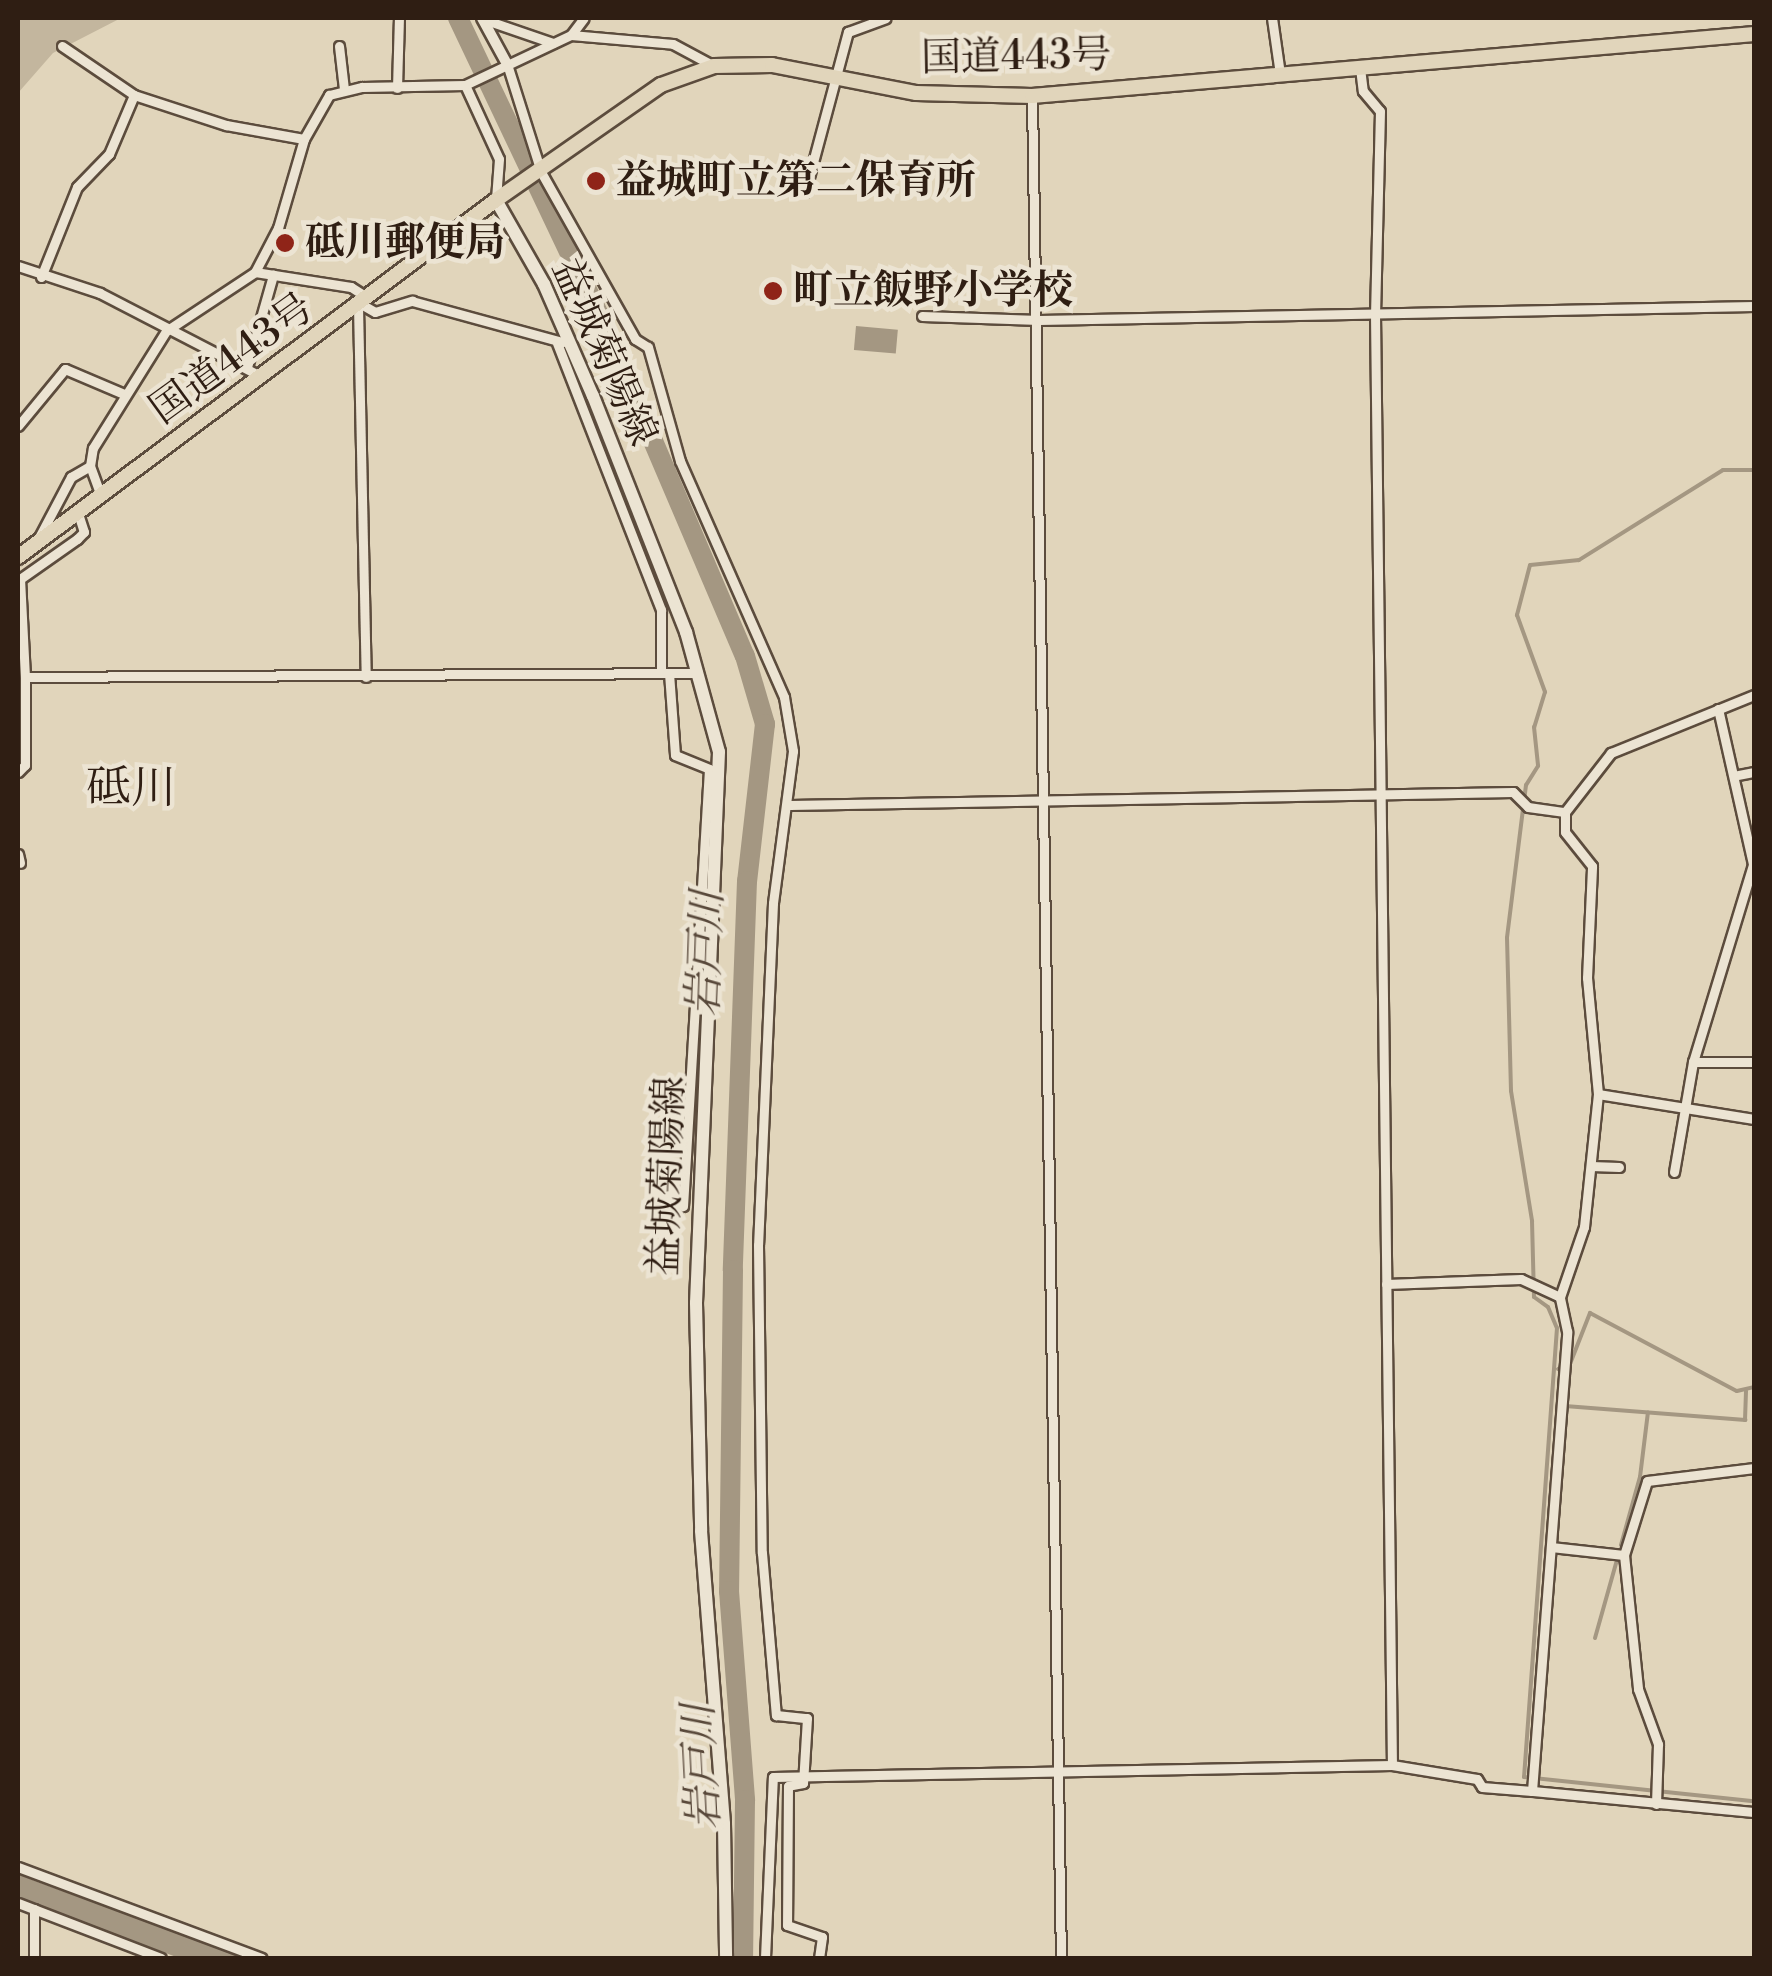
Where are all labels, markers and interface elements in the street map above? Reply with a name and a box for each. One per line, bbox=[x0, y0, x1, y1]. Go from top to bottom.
street label: 国道443号 bbox=[920, 31, 1112, 83]
place label: 益城町立第二保育所 bbox=[616, 157, 976, 205]
marker: 益城町立第二保育所 bbox=[585, 170, 607, 192]
place label: 砥川郵便局 bbox=[305, 219, 505, 267]
marker: 砥川郵便局 bbox=[274, 232, 296, 254]
street label: 益城菊陽線 bbox=[541, 251, 667, 453]
place label: 町立飯野小学校 bbox=[793, 267, 1073, 315]
marker: 町立飯野小学校 bbox=[762, 280, 784, 302]
street label: 国道443号 bbox=[141, 284, 323, 434]
district label: 砥川 bbox=[86, 762, 176, 816]
water label: 岩戸川 bbox=[680, 890, 734, 1018]
street label: 益城菊陽線 bbox=[640, 1075, 694, 1277]
water label: 岩戸川 bbox=[675, 1703, 731, 1831]

